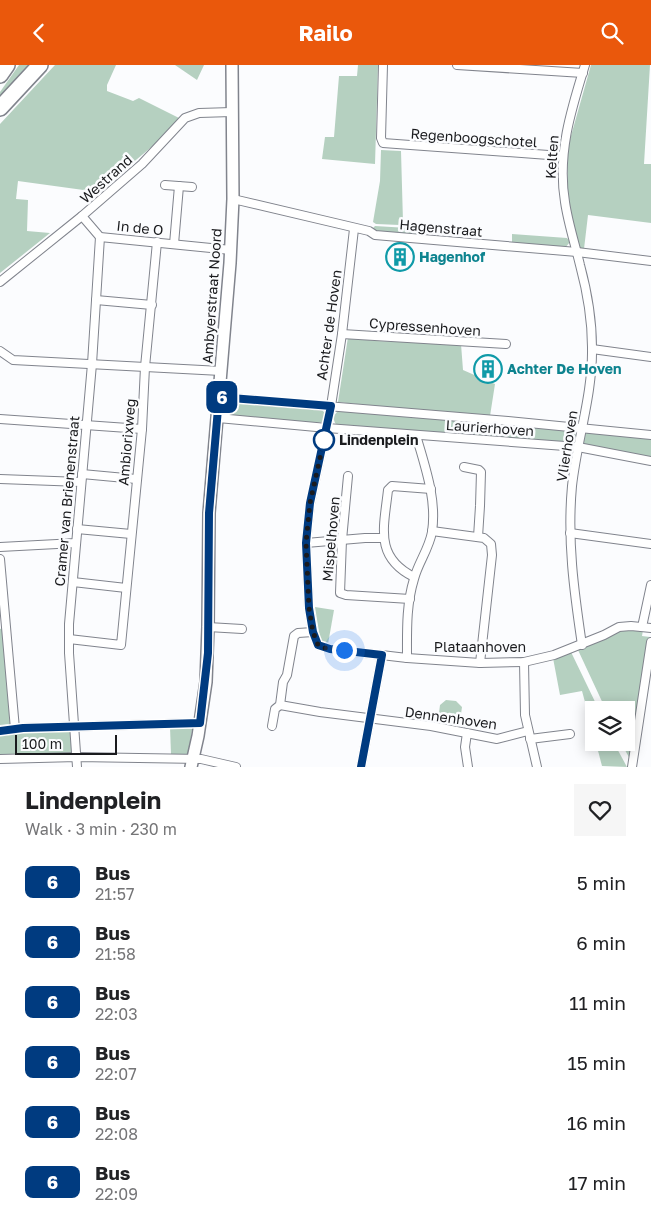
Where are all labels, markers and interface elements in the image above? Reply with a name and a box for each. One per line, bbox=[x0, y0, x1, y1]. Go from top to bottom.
icon: back bbox=[25, 19, 53, 47]
text: Railo bbox=[298, 19, 353, 46]
icon: search bbox=[598, 19, 626, 47]
street label: Regenboogschotel bbox=[410, 125, 538, 150]
street label: Kelten bbox=[541, 134, 562, 180]
street label: Westrand bbox=[76, 151, 135, 207]
street label: Hagenstraat bbox=[399, 215, 483, 240]
street label: In de O bbox=[116, 217, 164, 238]
street label: Ambyerstraat Noord bbox=[198, 228, 225, 364]
building icon: Hagenhof bbox=[385, 242, 415, 272]
place label: Hagenhof bbox=[419, 248, 486, 265]
street label: Achter de Hoven bbox=[312, 269, 345, 381]
street label: Cypressenhoven bbox=[369, 314, 481, 339]
building icon: Achter De Hoven bbox=[473, 354, 503, 384]
place label: Achter De Hoven bbox=[507, 360, 622, 377]
line badge: 6 bbox=[206, 381, 238, 413]
text: 6 bbox=[216, 386, 228, 408]
street label: Ambiorixweg bbox=[114, 398, 139, 486]
street label: Vlierhoven bbox=[552, 409, 581, 483]
street label: Cramer van Brienenstraat bbox=[51, 415, 82, 587]
street label: Laurierhoven bbox=[445, 416, 535, 439]
marker: Lindenplein bbox=[313, 429, 335, 451]
place label: Lindenplein bbox=[339, 431, 418, 448]
street label: Mispelhoven bbox=[318, 496, 343, 582]
your location bbox=[332, 638, 357, 663]
street label: Plataanhoven bbox=[434, 638, 526, 655]
map controls bbox=[585, 701, 635, 751]
button: layers bbox=[585, 701, 635, 751]
street label: Dennenhoven bbox=[404, 703, 498, 732]
scale bar bbox=[15, 732, 118, 755]
text: 100 m bbox=[22, 735, 62, 752]
button: heart bbox=[574, 784, 626, 836]
text: Lindenplein bbox=[25, 785, 161, 814]
text: Walk · 3 min · 230 m bbox=[25, 819, 177, 839]
text: Bus bbox=[95, 861, 130, 884]
text: 6 bbox=[47, 871, 58, 893]
text: 5 min bbox=[577, 871, 626, 894]
text: 21:57 bbox=[95, 884, 135, 904]
text: Bus bbox=[95, 921, 130, 944]
text: 6 bbox=[47, 931, 58, 953]
text: 6 min bbox=[576, 931, 626, 954]
text: 21:58 bbox=[95, 944, 136, 964]
text: Bus bbox=[95, 981, 130, 1004]
text: 6 bbox=[47, 991, 58, 1013]
text: 11 min bbox=[569, 991, 626, 1014]
text: 22:03 bbox=[95, 1004, 138, 1024]
text: Bus bbox=[95, 1041, 130, 1064]
text: 6 bbox=[47, 1051, 58, 1073]
text: 15 min bbox=[567, 1051, 626, 1074]
text: 22:07 bbox=[95, 1064, 137, 1084]
text: Bus bbox=[95, 1101, 130, 1124]
text: 6 bbox=[47, 1111, 58, 1133]
text: 16 min bbox=[567, 1111, 626, 1134]
text: 22:08 bbox=[95, 1124, 138, 1144]
text: Bus bbox=[95, 1161, 130, 1184]
text: 6 bbox=[47, 1171, 58, 1193]
text: 17 min bbox=[568, 1171, 626, 1194]
text: 22:09 bbox=[95, 1184, 138, 1204]

